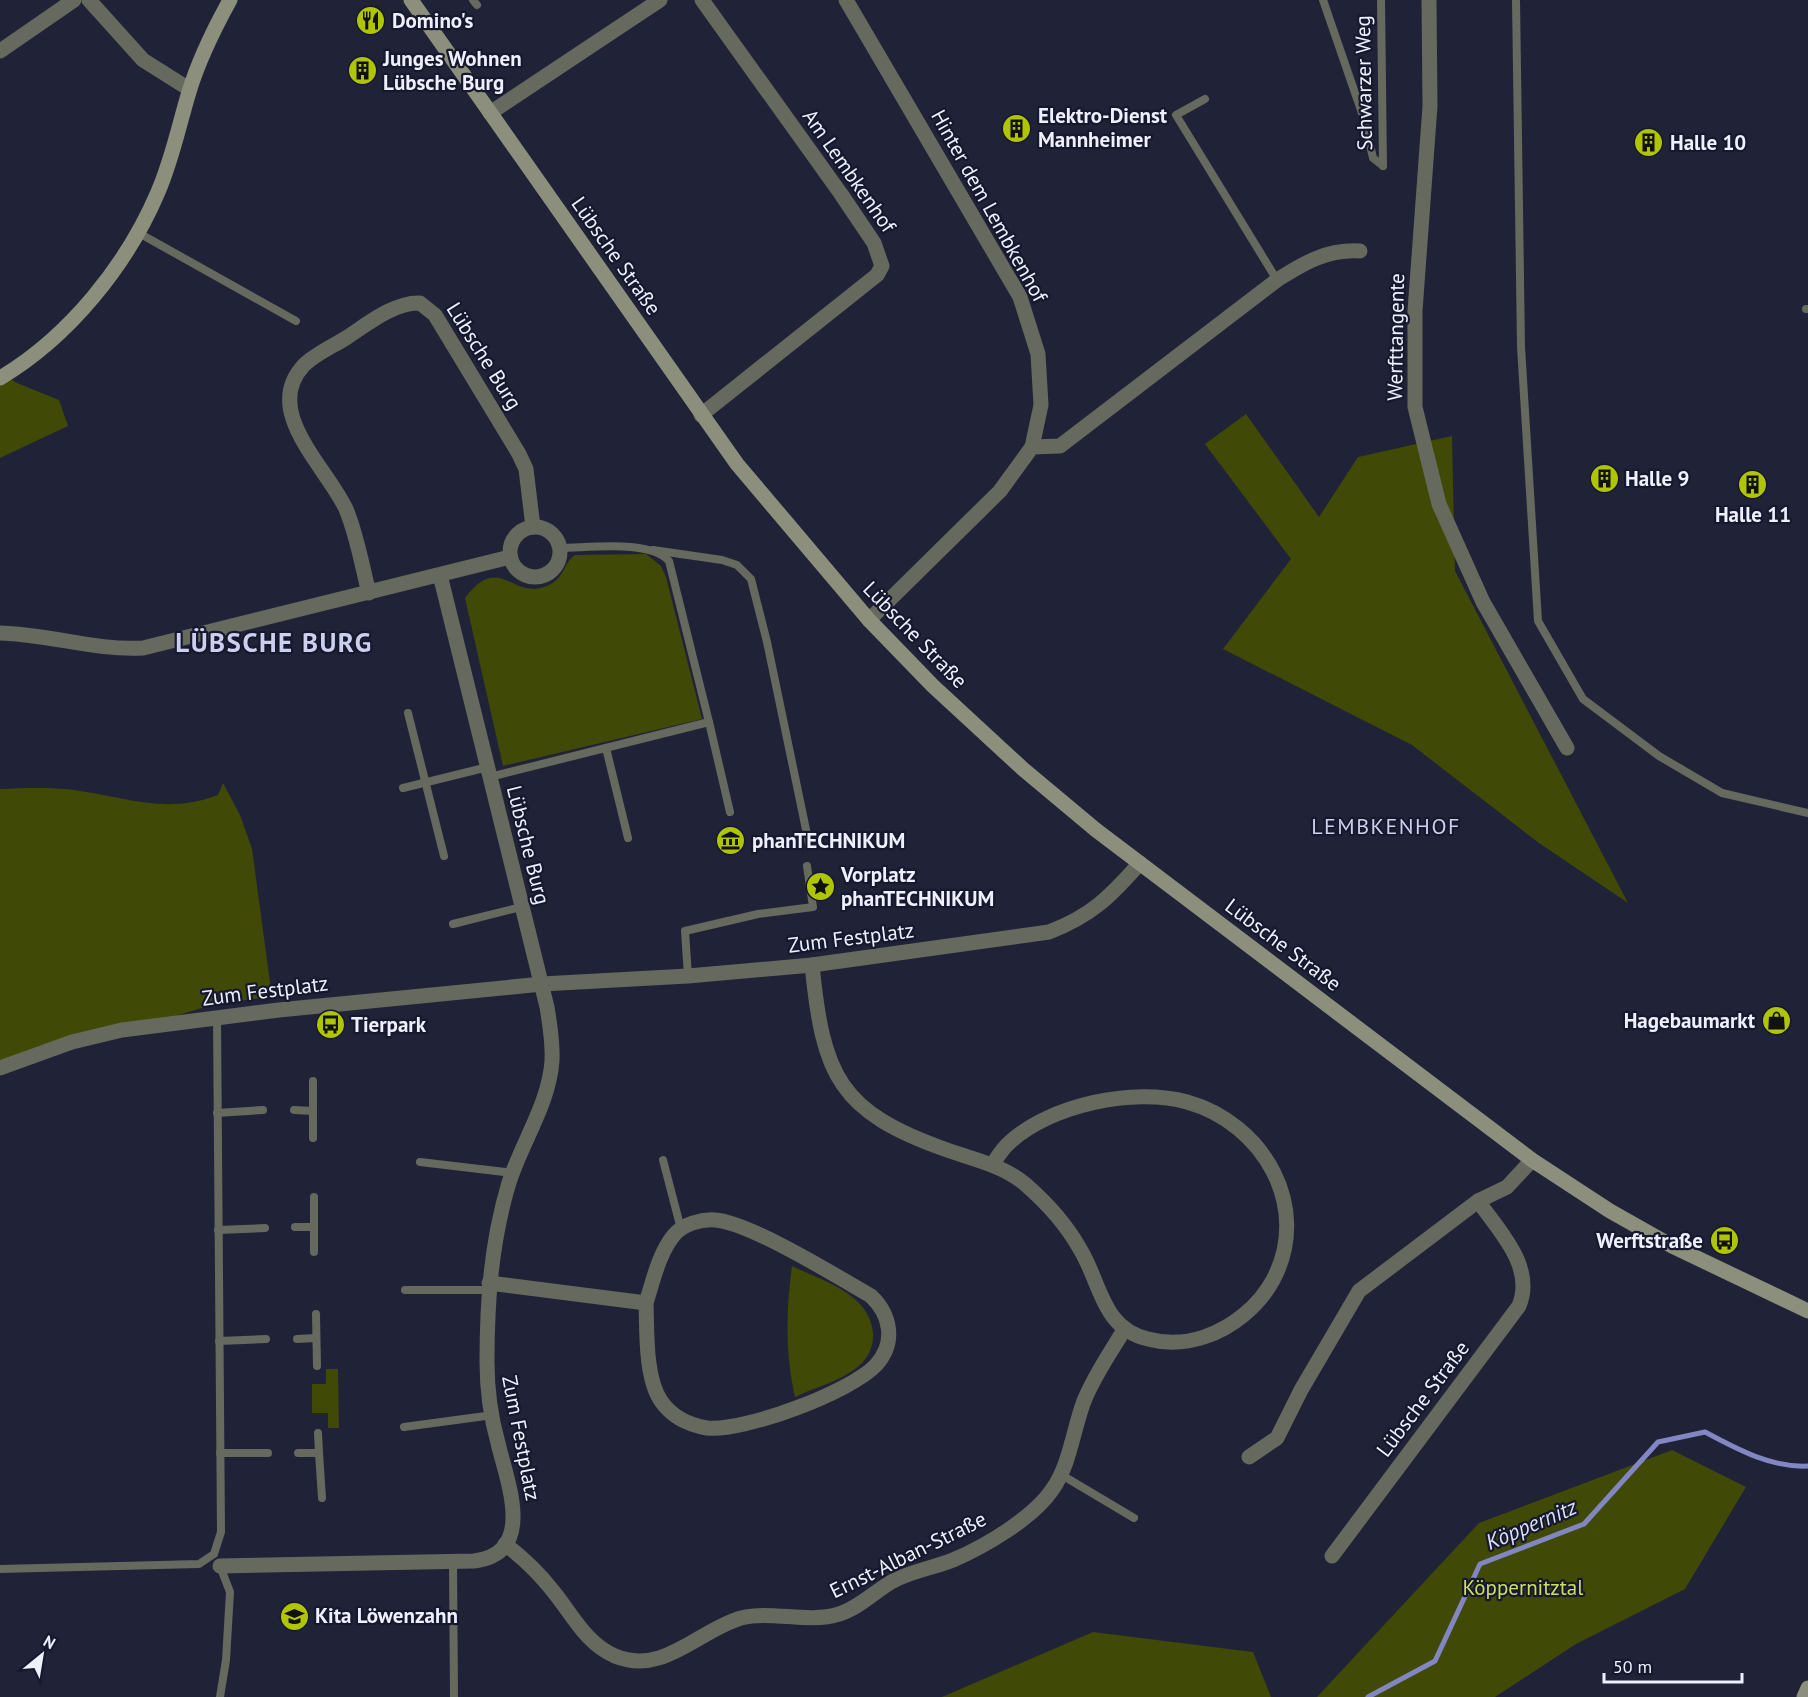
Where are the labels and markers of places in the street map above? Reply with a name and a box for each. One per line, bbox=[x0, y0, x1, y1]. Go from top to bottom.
restaurant icon: Domino's bbox=[355, 5, 387, 37]
place label: Domino's bbox=[392, 7, 473, 34]
place label: Junges Wohnen Lübsche Burg bbox=[382, 45, 522, 96]
building icon: Junges Wohnen Lübsche Burg bbox=[346, 55, 378, 87]
place label: Elektro-Dienst Mannheimer bbox=[1038, 102, 1168, 153]
building icon: Elektro-Dienst Mannheimer bbox=[1001, 112, 1033, 144]
building icon: Halle 10 bbox=[1633, 127, 1665, 159]
place label: Halle 10 bbox=[1670, 129, 1746, 156]
building icon: Halle 9 bbox=[1588, 463, 1620, 495]
place label: Halle 9 bbox=[1625, 465, 1689, 492]
building icon: Halle 11 bbox=[1737, 468, 1769, 500]
place label: Halle 11 bbox=[1715, 501, 1791, 528]
museum icon: phanTECHNIKUM bbox=[715, 825, 747, 857]
place label: phanTECHNIKUM bbox=[752, 827, 905, 854]
place label: Vorplatz phanTECHNIKUM bbox=[840, 861, 994, 912]
place icon: Vorplatz phanTECHNIKUM bbox=[804, 871, 836, 903]
shop icon: Hagebaumarkt bbox=[1760, 1005, 1792, 1037]
place label: Hagebaumarkt bbox=[1624, 1007, 1756, 1034]
bus stop icon: Tierpark bbox=[314, 1009, 346, 1041]
place label: Tierpark bbox=[351, 1011, 427, 1038]
bus stop icon: Werftstraße bbox=[1708, 1225, 1740, 1257]
place label: Werftstraße bbox=[1596, 1227, 1703, 1254]
school or university icon: Kita Löwenzahn bbox=[278, 1600, 310, 1632]
place label: Kita Löwenzahn bbox=[315, 1602, 458, 1629]

